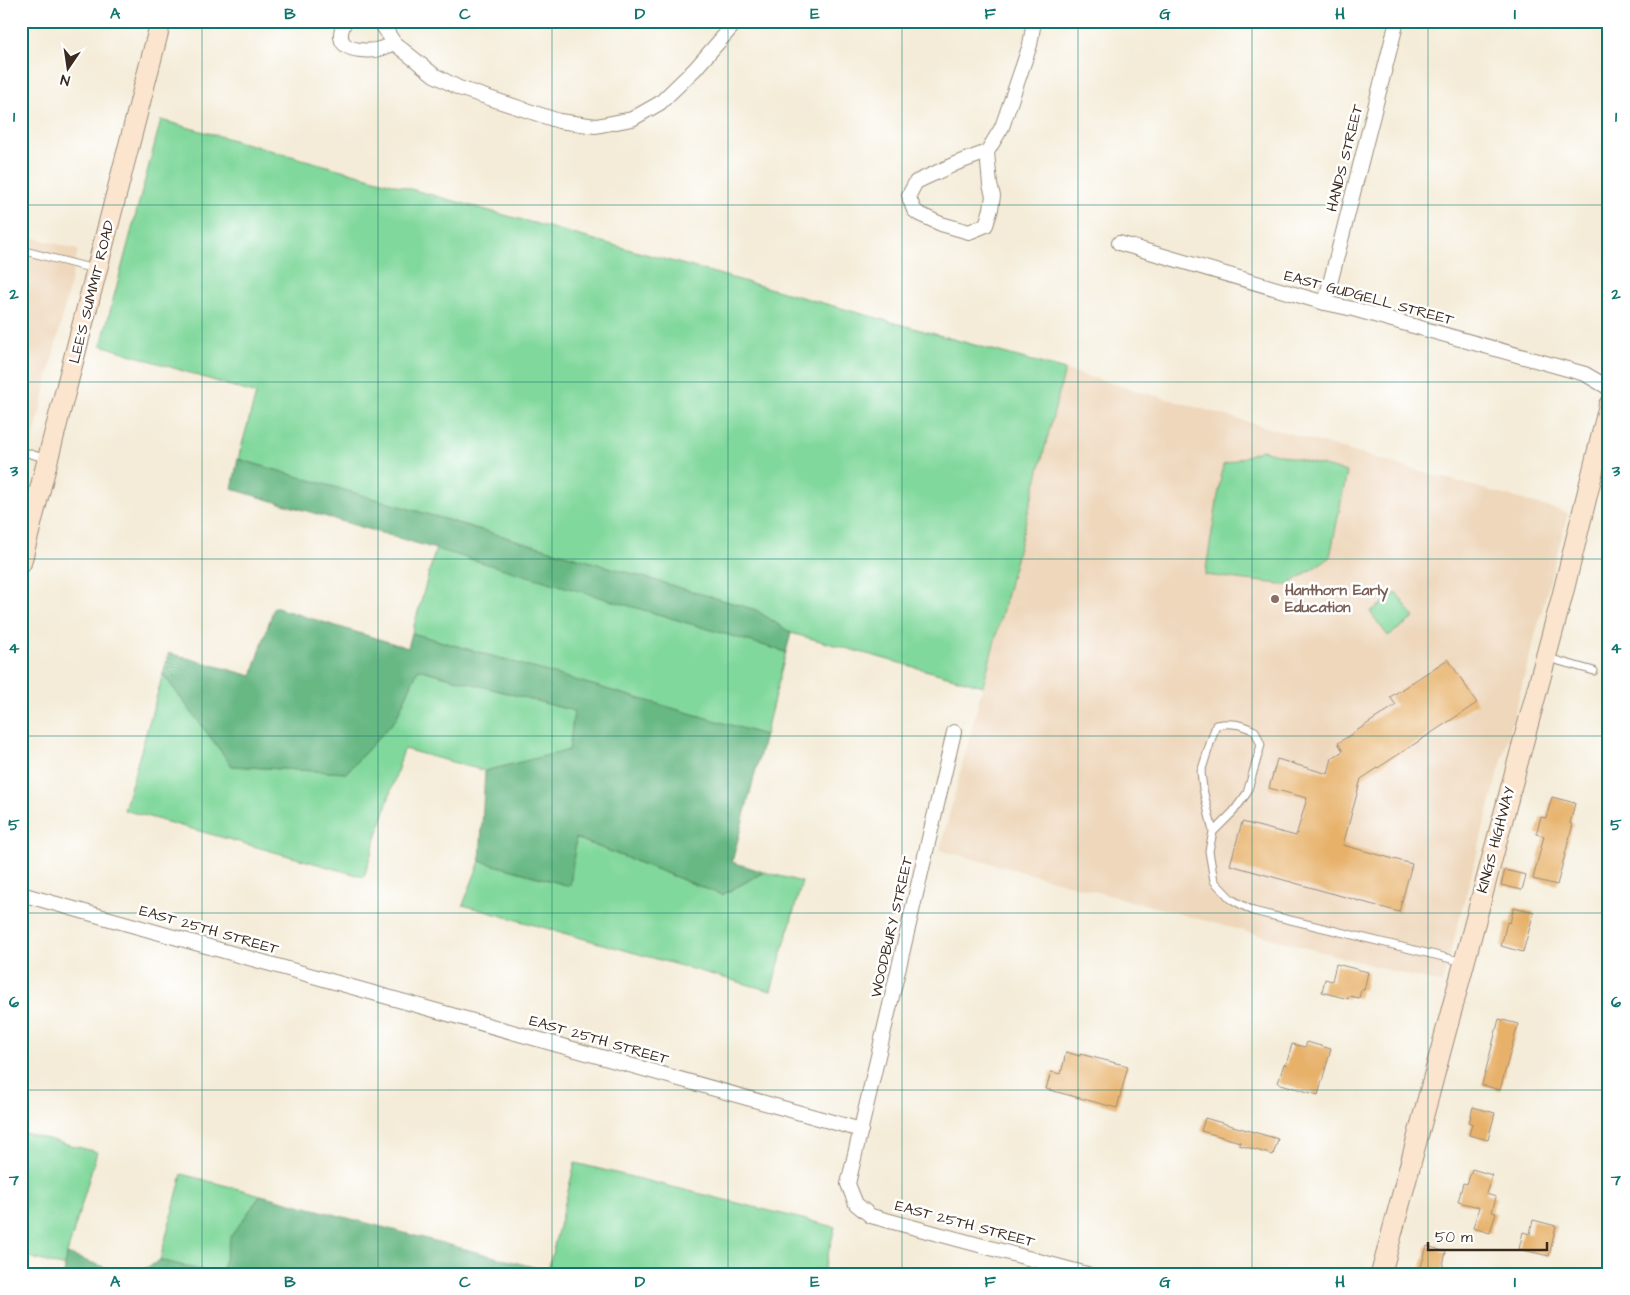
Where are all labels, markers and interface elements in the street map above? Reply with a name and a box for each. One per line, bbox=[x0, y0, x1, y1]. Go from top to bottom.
text: A bbox=[110, 3, 121, 25]
text: B bbox=[284, 3, 296, 25]
text: C bbox=[459, 3, 471, 25]
text: D bbox=[635, 3, 646, 25]
text: E bbox=[810, 3, 820, 25]
text: F bbox=[984, 3, 996, 25]
text: G bbox=[1159, 3, 1171, 25]
text: H bbox=[1335, 3, 1345, 25]
text: I bbox=[1514, 3, 1516, 25]
north arrow bbox=[42, 42, 92, 92]
text: N bbox=[59, 69, 72, 90]
street label: HANDS STREET bbox=[1321, 101, 1369, 214]
text: 1 bbox=[13, 106, 16, 128]
text: 1 bbox=[1615, 106, 1618, 128]
street label: LEE'S SUMMIT ROAD bbox=[64, 218, 120, 366]
street label: EAST GUDGELL STREET bbox=[1282, 265, 1457, 331]
text: 2 bbox=[8, 283, 19, 305]
text: 2 bbox=[1610, 283, 1621, 305]
text: 3 bbox=[9, 460, 19, 482]
text: 3 bbox=[1611, 460, 1621, 482]
place label: Hanthorn Early Education bbox=[1285, 580, 1389, 618]
marker: Hanthorn Early Education bbox=[1269, 593, 1281, 605]
text: 4 bbox=[9, 637, 20, 659]
text: 4 bbox=[1611, 637, 1622, 659]
street label: KINGS HIGHWAY bbox=[1472, 784, 1520, 896]
text: 5 bbox=[8, 814, 20, 836]
text: 5 bbox=[1610, 814, 1622, 836]
street label: WOODBURY STREET bbox=[866, 854, 919, 1000]
street label: EAST 25TH STREET bbox=[137, 900, 282, 960]
text: 6 bbox=[9, 991, 19, 1013]
text: 6 bbox=[1611, 991, 1621, 1013]
street label: EAST 25TH STREET bbox=[527, 1010, 672, 1070]
text: 7 bbox=[8, 1169, 19, 1191]
text: 7 bbox=[1610, 1169, 1621, 1191]
street label: EAST 25TH STREET bbox=[893, 1195, 1038, 1253]
scale bar bbox=[1428, 1220, 1546, 1252]
text: 50 m bbox=[1435, 1227, 1473, 1248]
text: A bbox=[110, 1271, 121, 1293]
text: B bbox=[284, 1271, 296, 1293]
text: C bbox=[459, 1271, 471, 1293]
text: D bbox=[635, 1271, 646, 1293]
text: E bbox=[810, 1271, 820, 1293]
text: F bbox=[984, 1271, 996, 1293]
text: G bbox=[1159, 1271, 1171, 1293]
text: H bbox=[1335, 1271, 1345, 1293]
text: I bbox=[1514, 1271, 1516, 1293]

